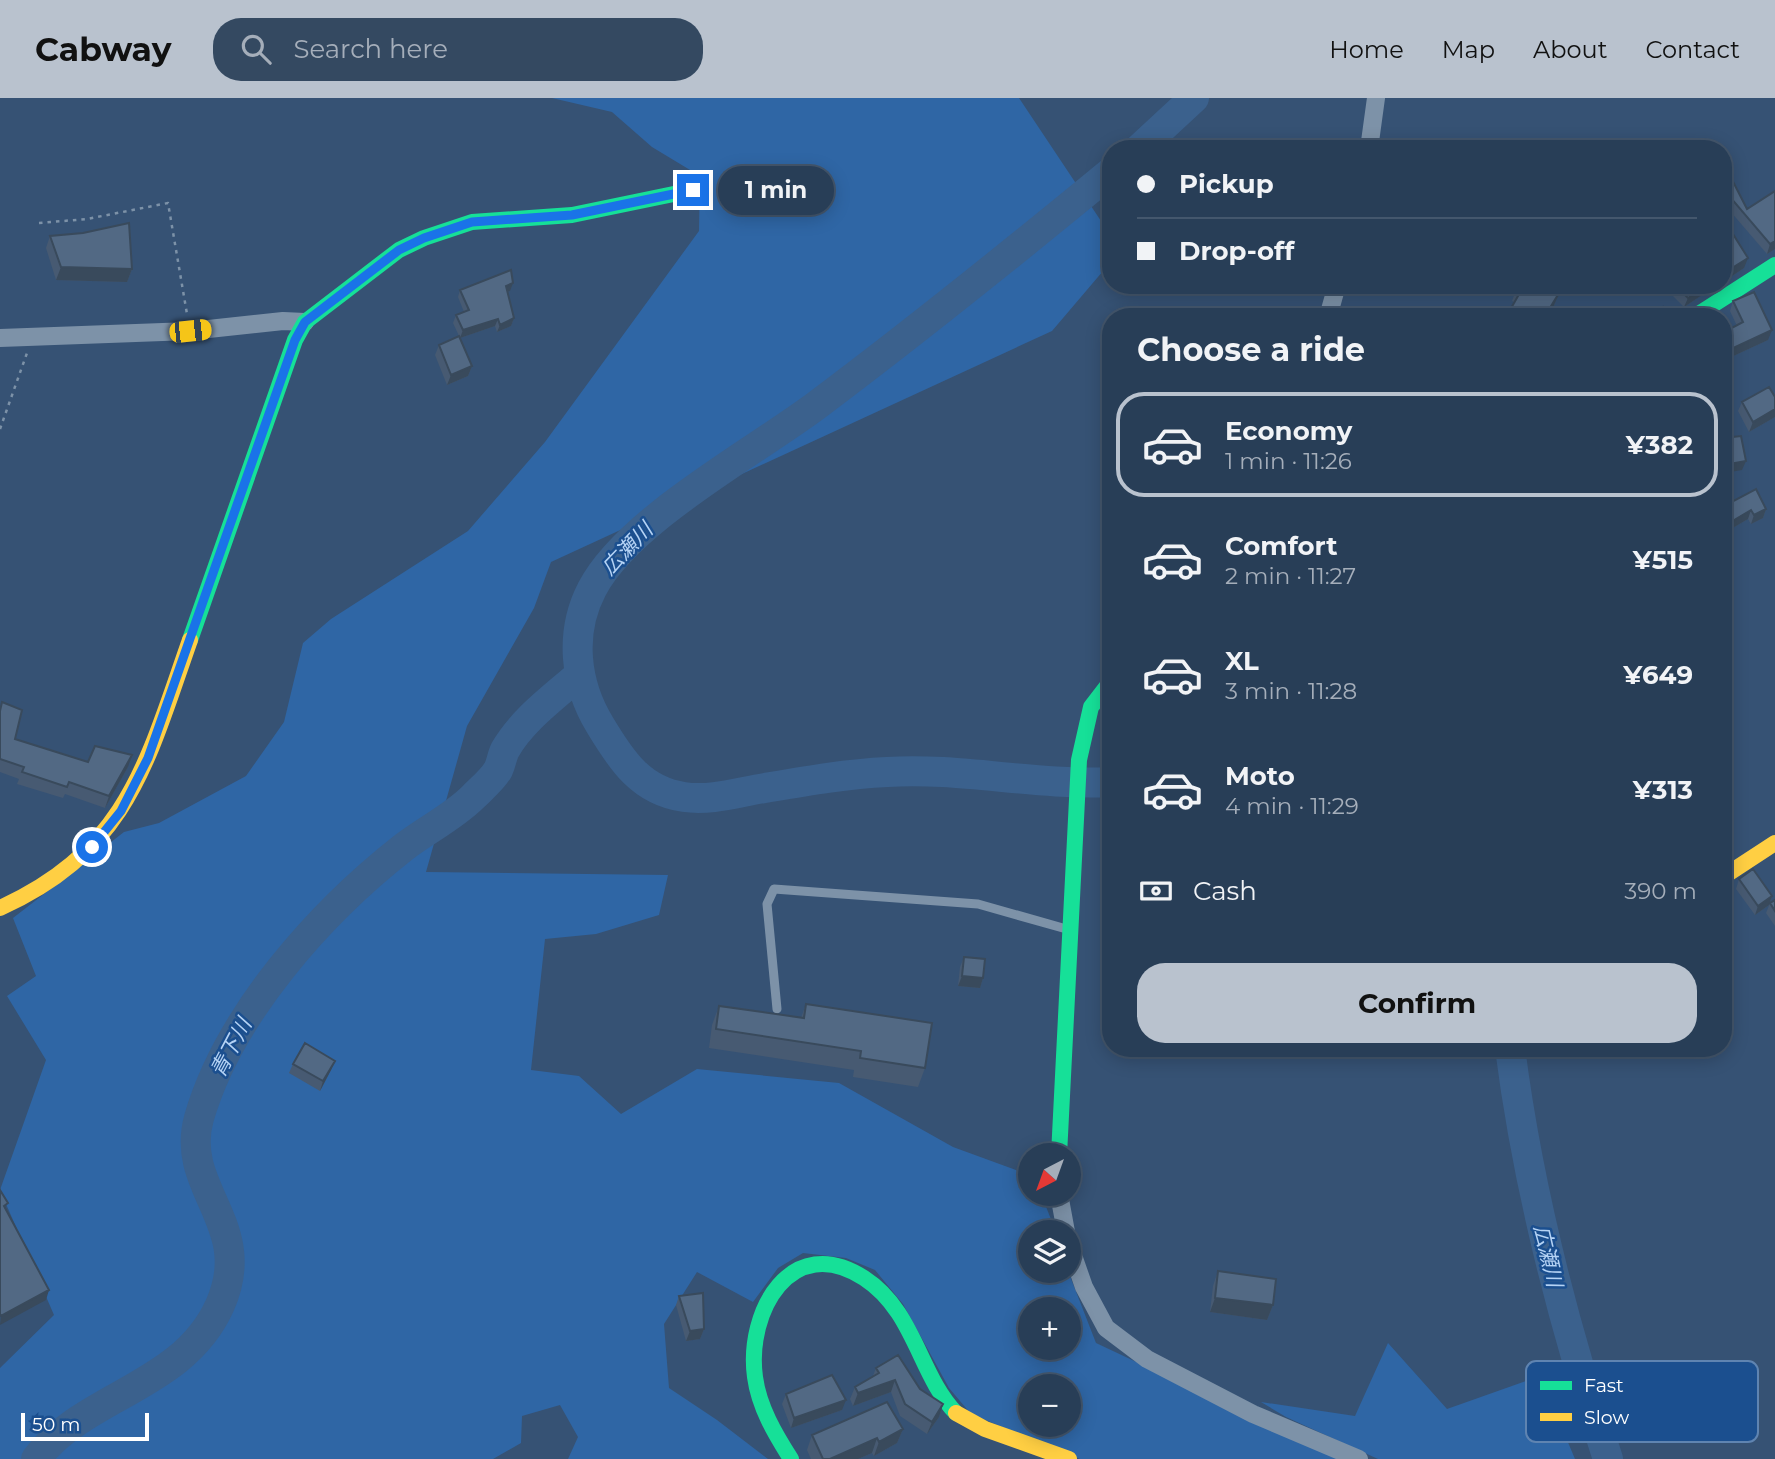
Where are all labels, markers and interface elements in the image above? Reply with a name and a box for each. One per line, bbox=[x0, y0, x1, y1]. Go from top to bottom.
search box bbox=[213, 18, 703, 81]
text: Cabway bbox=[35, 29, 171, 69]
icon: search bbox=[237, 30, 275, 68]
text: Search here bbox=[293, 33, 448, 65]
text: Home bbox=[1329, 35, 1404, 64]
text: Map bbox=[1442, 35, 1495, 64]
text: About bbox=[1533, 35, 1607, 64]
text: Contact bbox=[1645, 35, 1740, 64]
callout: 1 min bbox=[718, 166, 833, 214]
text: Pickup bbox=[1179, 168, 1274, 200]
route end bbox=[677, 174, 709, 206]
text: 1 min bbox=[745, 176, 807, 204]
text: Drop-off bbox=[1179, 235, 1294, 267]
car bbox=[169, 318, 212, 344]
text: Choose a ride bbox=[1137, 330, 1365, 369]
icon: car bbox=[1141, 413, 1204, 476]
text: Economy bbox=[1225, 415, 1352, 447]
text: ¥382 bbox=[1626, 429, 1693, 461]
text: 1 min · 11:26 bbox=[1225, 447, 1352, 475]
water label: 広瀬川 bbox=[596, 516, 659, 580]
icon: car bbox=[1141, 528, 1204, 591]
text: Comfort bbox=[1225, 530, 1337, 562]
text: ¥515 bbox=[1633, 544, 1693, 576]
text: 2 min · 11:27 bbox=[1225, 562, 1356, 590]
icon: car bbox=[1141, 643, 1204, 706]
text: XL bbox=[1225, 645, 1259, 677]
text: ¥649 bbox=[1623, 659, 1693, 691]
text: 3 min · 11:28 bbox=[1225, 677, 1357, 705]
icon: car bbox=[1141, 758, 1204, 821]
text: Moto bbox=[1225, 760, 1295, 792]
text: ¥313 bbox=[1633, 774, 1693, 806]
text: 4 min · 11:29 bbox=[1225, 792, 1359, 820]
route start bbox=[76, 831, 108, 863]
icon: cash bbox=[1137, 872, 1175, 910]
text: Cash bbox=[1193, 875, 1257, 907]
text: 390 m bbox=[1624, 877, 1697, 905]
button: Confirm bbox=[1137, 963, 1697, 1043]
water label: 青下川 bbox=[205, 1012, 257, 1081]
north arrow bbox=[1018, 1143, 1082, 1206]
map controls bbox=[1018, 1143, 1081, 1437]
button: layers bbox=[1018, 1220, 1081, 1283]
water label: 広瀬川 bbox=[1529, 1222, 1568, 1291]
button: + bbox=[1018, 1297, 1081, 1360]
legend bbox=[1526, 1361, 1758, 1442]
button: − bbox=[1018, 1374, 1081, 1437]
text: Fast bbox=[1584, 1374, 1624, 1397]
text: Slow bbox=[1584, 1406, 1629, 1429]
scale bar bbox=[21, 1410, 149, 1442]
text: 50 m bbox=[32, 1413, 80, 1436]

